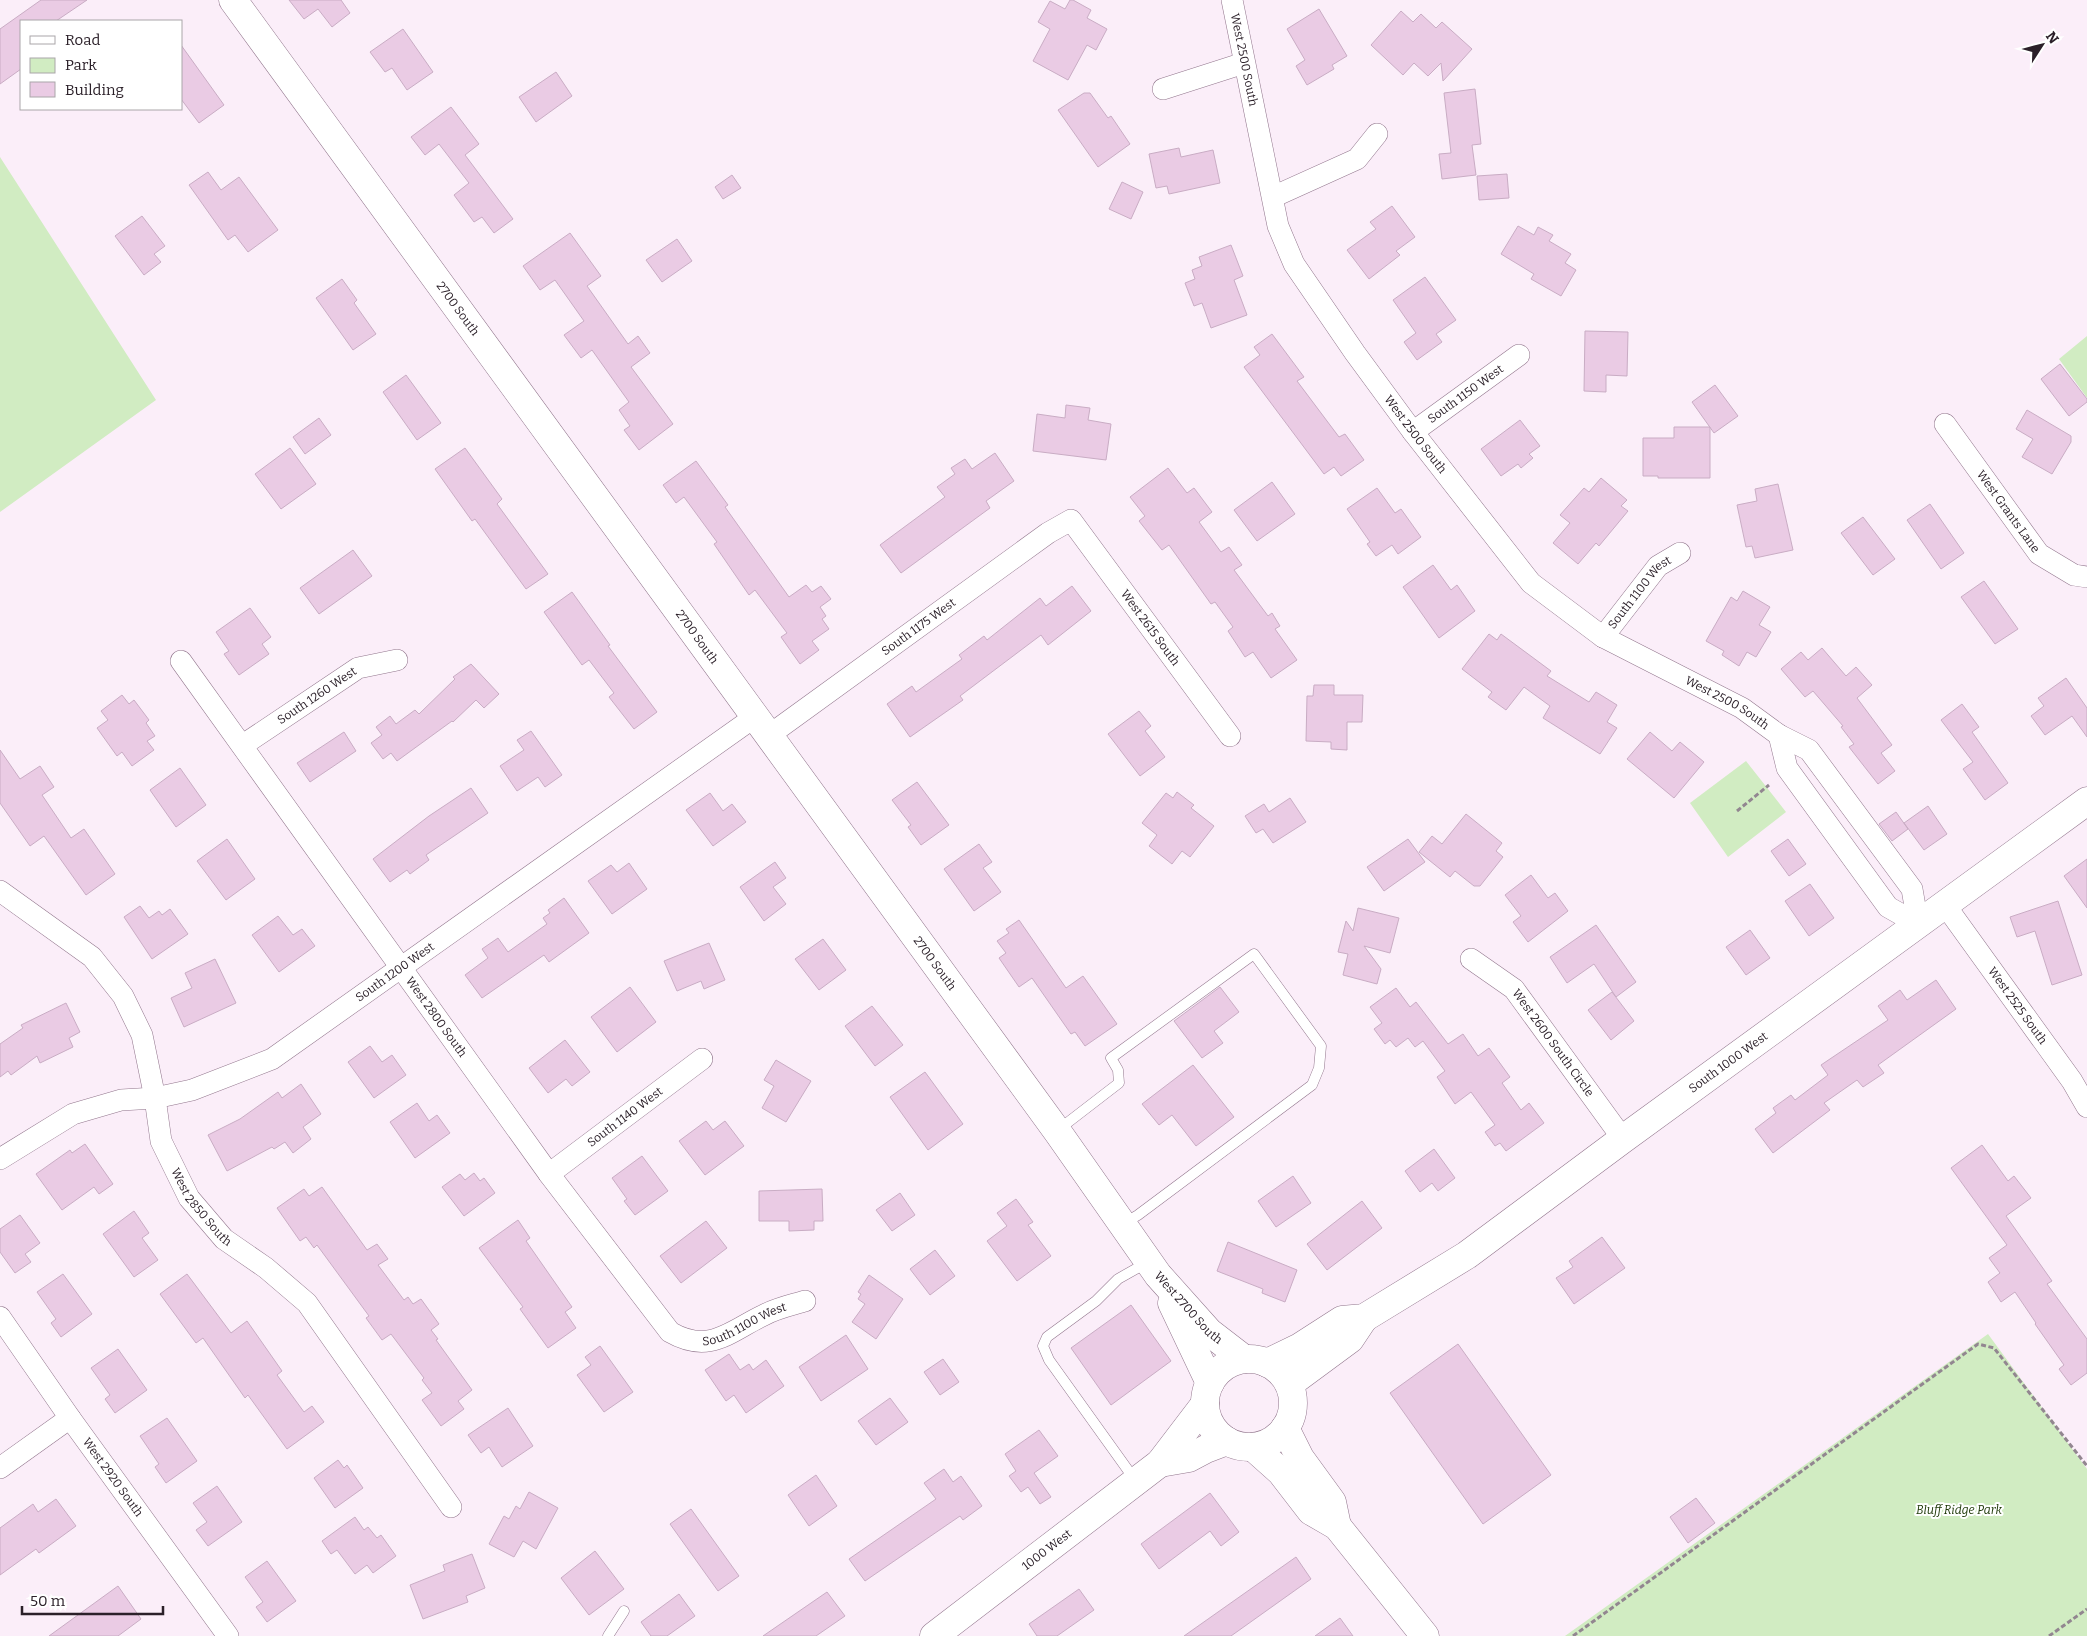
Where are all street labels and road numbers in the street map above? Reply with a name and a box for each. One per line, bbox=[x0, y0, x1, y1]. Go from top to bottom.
street label: West 2500 South bbox=[1228, 12, 1261, 108]
street label: 2700 South bbox=[434, 279, 483, 339]
street label: South 1150 West bbox=[1425, 361, 1507, 426]
street label: West 2500 South bbox=[1381, 392, 1450, 476]
street label: West Grants Lane bbox=[1974, 468, 2043, 555]
street label: South 1100 West bbox=[1605, 553, 1674, 631]
street label: West 2615 South bbox=[1118, 587, 1183, 669]
street label: South 1175 West bbox=[879, 595, 959, 658]
street label: 2700 South bbox=[673, 607, 722, 667]
street label: South 1260 West bbox=[275, 664, 360, 727]
street label: West 2500 South bbox=[1683, 673, 1772, 733]
street label: 2700 South bbox=[911, 934, 959, 993]
street label: South 1200 West bbox=[353, 939, 437, 1005]
street label: West 2525 South bbox=[1985, 964, 2050, 1047]
street label: West 2800 South bbox=[403, 974, 470, 1060]
street label: West 2600 South Circle bbox=[1509, 986, 1597, 1099]
street label: South 1000 West bbox=[1686, 1029, 1771, 1096]
street label: South 1140 West bbox=[585, 1084, 666, 1150]
street label: West 2850 South bbox=[168, 1166, 234, 1249]
street label: West 2700 South bbox=[1151, 1269, 1226, 1347]
street label: South 1100 West bbox=[702, 1300, 788, 1349]
street label: West 2920 South bbox=[80, 1435, 146, 1520]
street label: 1000 West bbox=[1019, 1526, 1075, 1573]

